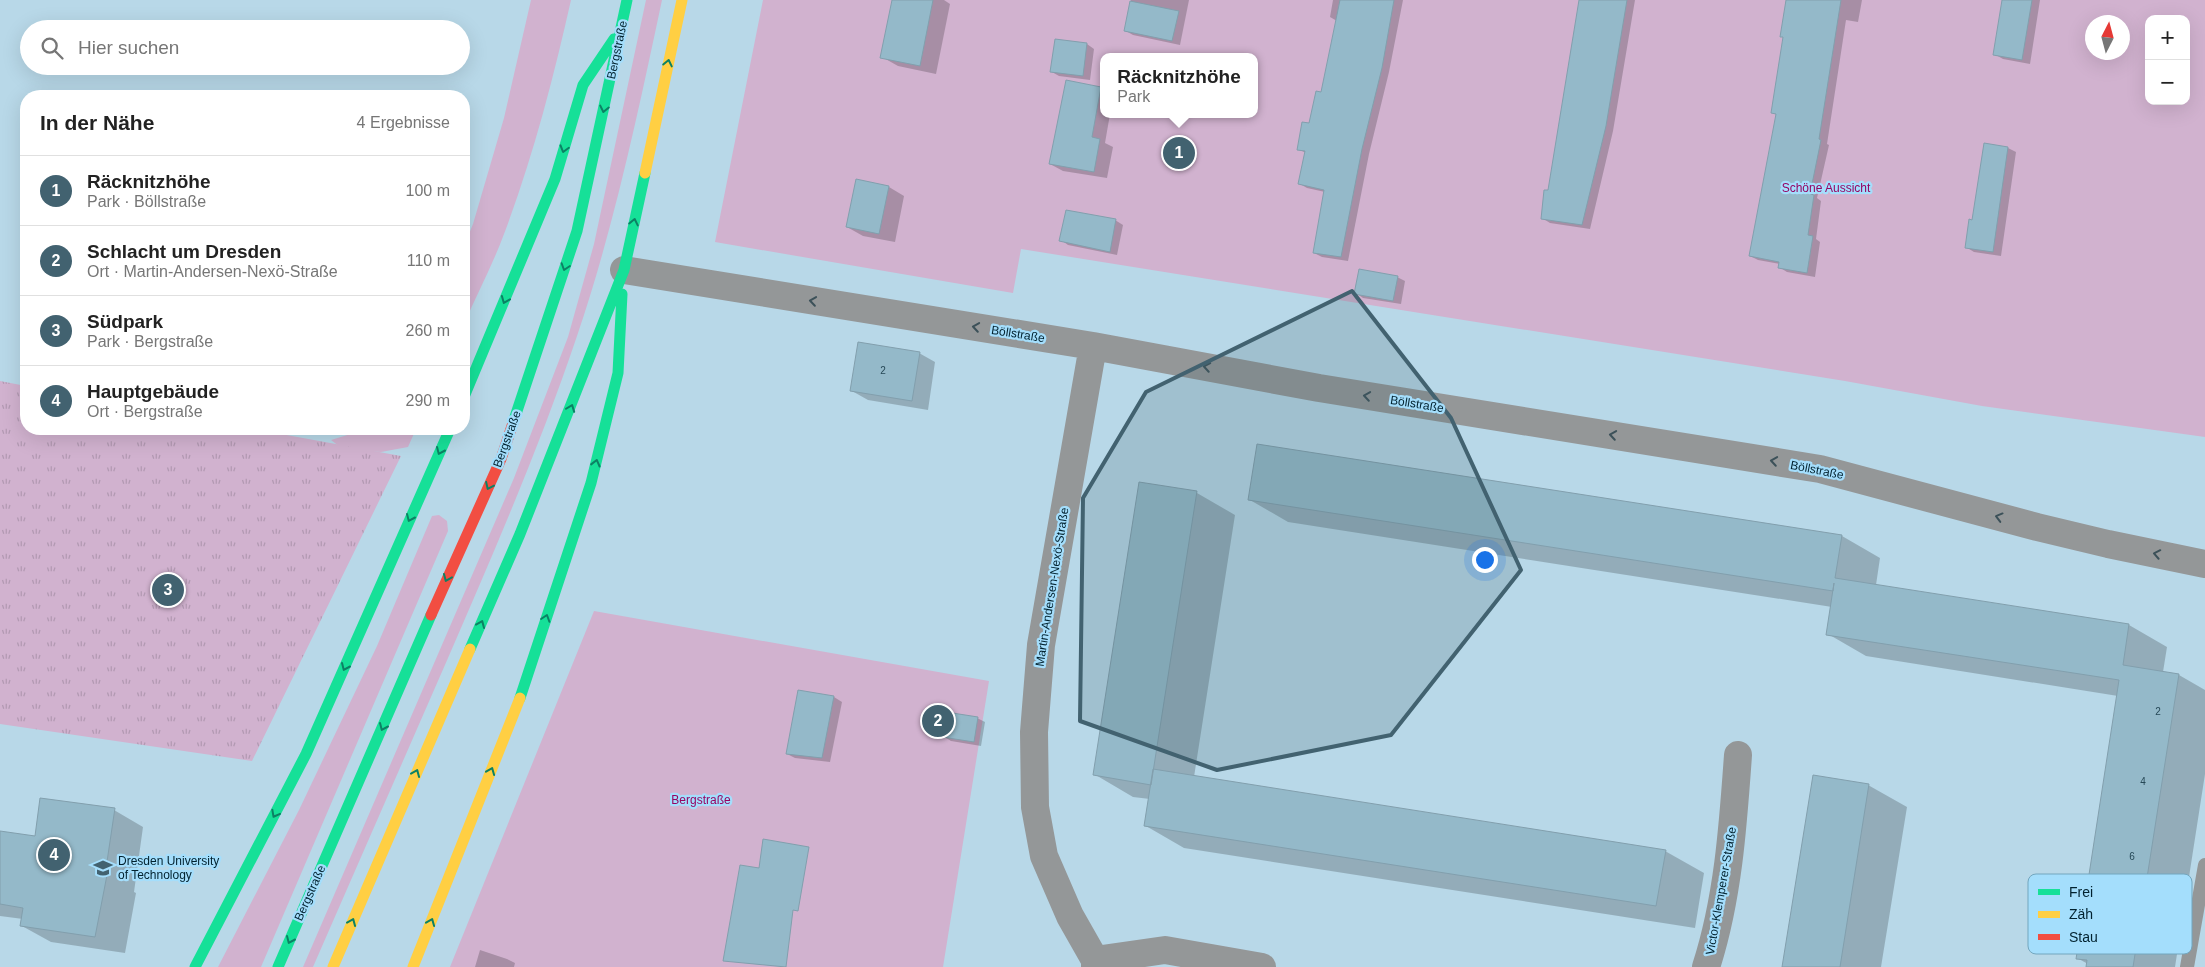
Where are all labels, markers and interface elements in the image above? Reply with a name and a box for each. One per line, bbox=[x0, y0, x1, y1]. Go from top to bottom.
north arrow bbox=[2085, 15, 2130, 60]
map controls bbox=[2145, 15, 2190, 105]
button: + bbox=[2145, 15, 2190, 60]
street label: Bergstraße bbox=[604, 19, 630, 80]
search box bbox=[20, 20, 470, 75]
icon: search bbox=[38, 34, 66, 62]
text: Hier suchen bbox=[78, 37, 179, 58]
popup bbox=[1100, 53, 1258, 118]
one-way arrow bbox=[662, 59, 673, 68]
button: − bbox=[2145, 60, 2190, 105]
text: Räcknitzhöhe bbox=[1117, 66, 1241, 87]
text: Park bbox=[1117, 88, 1150, 105]
one-way arrow bbox=[599, 105, 610, 114]
text: In der Nähe bbox=[40, 111, 154, 134]
text: 4 Ergebnisse bbox=[357, 114, 450, 131]
pin: 1 bbox=[1163, 134, 1195, 172]
one-way arrow bbox=[559, 144, 569, 153]
text: Räcknitzhöhe bbox=[87, 171, 211, 192]
park label: Schöne Aussicht bbox=[1782, 181, 1871, 195]
text: 1 bbox=[52, 182, 60, 199]
text: 100 m bbox=[406, 182, 450, 199]
text: Park · Böllstraße bbox=[87, 193, 206, 210]
one-way arrow bbox=[628, 218, 639, 226]
text: Schlacht um Dresden bbox=[87, 241, 281, 262]
text: 2 bbox=[52, 252, 60, 269]
text: 110 m bbox=[407, 252, 450, 269]
one-way arrow bbox=[561, 262, 571, 271]
text: Ort · Martin-Andersen-Nexö-Straße bbox=[87, 263, 338, 280]
one-way arrow bbox=[501, 295, 512, 304]
one-way arrow bbox=[808, 296, 817, 306]
text: Südpark bbox=[87, 311, 163, 332]
text: 3 bbox=[52, 322, 60, 339]
text: 260 m bbox=[406, 322, 450, 339]
one-way arrow bbox=[971, 322, 979, 333]
street label: Böllstraße bbox=[990, 323, 1046, 345]
text: Park · Bergstraße bbox=[87, 333, 213, 350]
one-way arrow bbox=[1202, 362, 1211, 372]
house number: 2 bbox=[880, 365, 886, 376]
text: Hauptgebäude bbox=[87, 381, 219, 402]
one-way arrow bbox=[1362, 391, 1371, 401]
text: 4 bbox=[52, 392, 60, 409]
text: 290 m bbox=[406, 392, 450, 409]
street label: Böllstraße bbox=[1389, 393, 1445, 415]
text: Ort · Bergstraße bbox=[87, 403, 203, 420]
one-way arrow bbox=[564, 404, 575, 413]
street label: Bergstraße bbox=[490, 408, 524, 469]
one-way arrow bbox=[1609, 431, 1618, 441]
one-way arrow bbox=[435, 446, 446, 455]
one-way arrow bbox=[1769, 457, 1778, 467]
street label: Böllstraße bbox=[1789, 458, 1845, 482]
one-way arrow bbox=[590, 460, 600, 468]
one-way arrow bbox=[484, 481, 495, 490]
street label: Martin-Andersen-Nexö-Straße bbox=[1033, 506, 1072, 667]
one-way arrow bbox=[1996, 512, 2004, 522]
one-way arrow bbox=[406, 513, 417, 522]
your location bbox=[1472, 547, 1498, 573]
one-way arrow bbox=[2153, 549, 2162, 560]
pin: 3 bbox=[152, 571, 184, 609]
one-way arrow bbox=[443, 573, 454, 582]
one-way arrow bbox=[541, 614, 551, 623]
one-way arrow bbox=[474, 620, 485, 629]
one-way arrow bbox=[340, 662, 351, 671]
pin: 2 bbox=[922, 702, 954, 740]
house number: 2 bbox=[2155, 706, 2161, 717]
one-way arrow bbox=[378, 722, 389, 731]
one-way arrow bbox=[485, 767, 495, 776]
one-way arrow bbox=[410, 769, 421, 778]
house number: 4 bbox=[2140, 776, 2146, 787]
park label: Bergstraße bbox=[671, 793, 731, 807]
one-way arrow bbox=[271, 808, 281, 817]
street label: Victor-Klemperer-Straße bbox=[1703, 826, 1739, 956]
pin: 4 bbox=[38, 836, 70, 874]
house number: 6 bbox=[2129, 851, 2135, 862]
place label: Dresden University of Technology bbox=[118, 854, 219, 882]
school or university icon: Dresden University of Technology bbox=[92, 857, 114, 879]
street label: Bergstraße bbox=[292, 863, 329, 923]
legend bbox=[2028, 874, 2192, 954]
text: Frei bbox=[2069, 884, 2093, 900]
text: Zäh bbox=[2069, 906, 2093, 922]
one-way arrow bbox=[346, 918, 356, 927]
one-way arrow bbox=[425, 918, 435, 927]
text: Stau bbox=[2069, 929, 2098, 945]
one-way arrow bbox=[285, 935, 296, 944]

